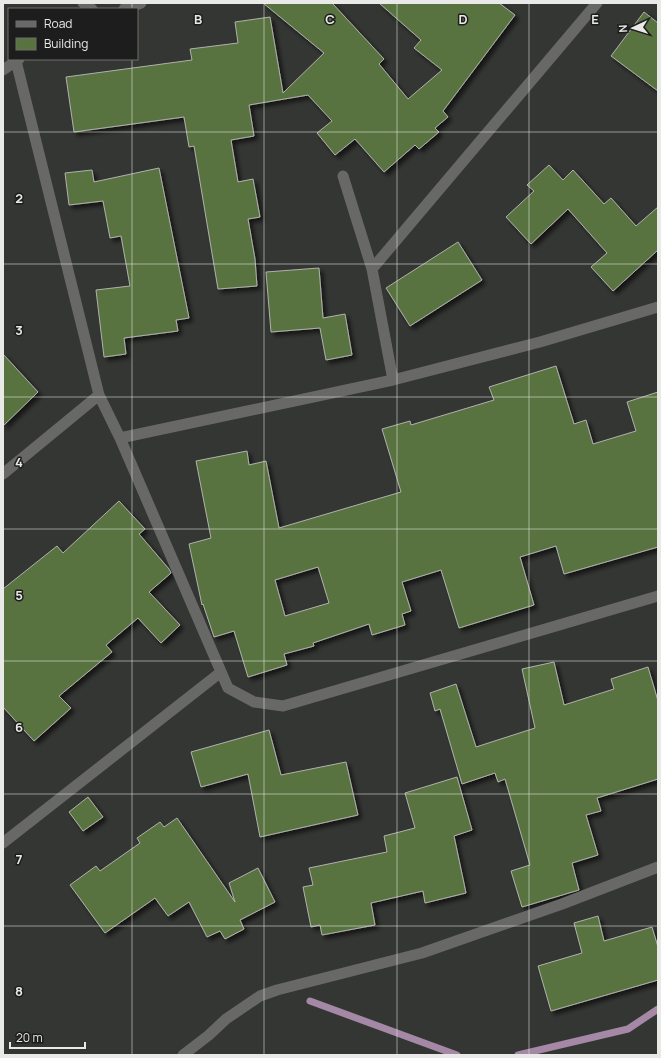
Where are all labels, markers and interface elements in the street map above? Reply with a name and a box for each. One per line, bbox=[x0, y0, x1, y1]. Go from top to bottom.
legend bbox=[8, 8, 138, 60]
north arrow bbox=[613, 8, 653, 48]
text: B bbox=[194, 10, 202, 28]
text: C bbox=[325, 10, 335, 28]
text: D bbox=[458, 10, 468, 28]
text: E bbox=[591, 10, 599, 28]
text: Road bbox=[44, 15, 72, 32]
text: N bbox=[615, 24, 630, 33]
text: Building bbox=[44, 35, 88, 52]
text: 2 bbox=[15, 189, 23, 207]
text: 3 bbox=[15, 321, 23, 339]
text: 4 bbox=[15, 453, 23, 471]
text: 5 bbox=[15, 586, 23, 604]
text: 6 bbox=[15, 718, 23, 736]
text: 7 bbox=[16, 850, 23, 868]
text: 8 bbox=[15, 982, 23, 1000]
scale bar bbox=[10, 1024, 85, 1050]
text: 20 m bbox=[16, 1029, 43, 1046]

